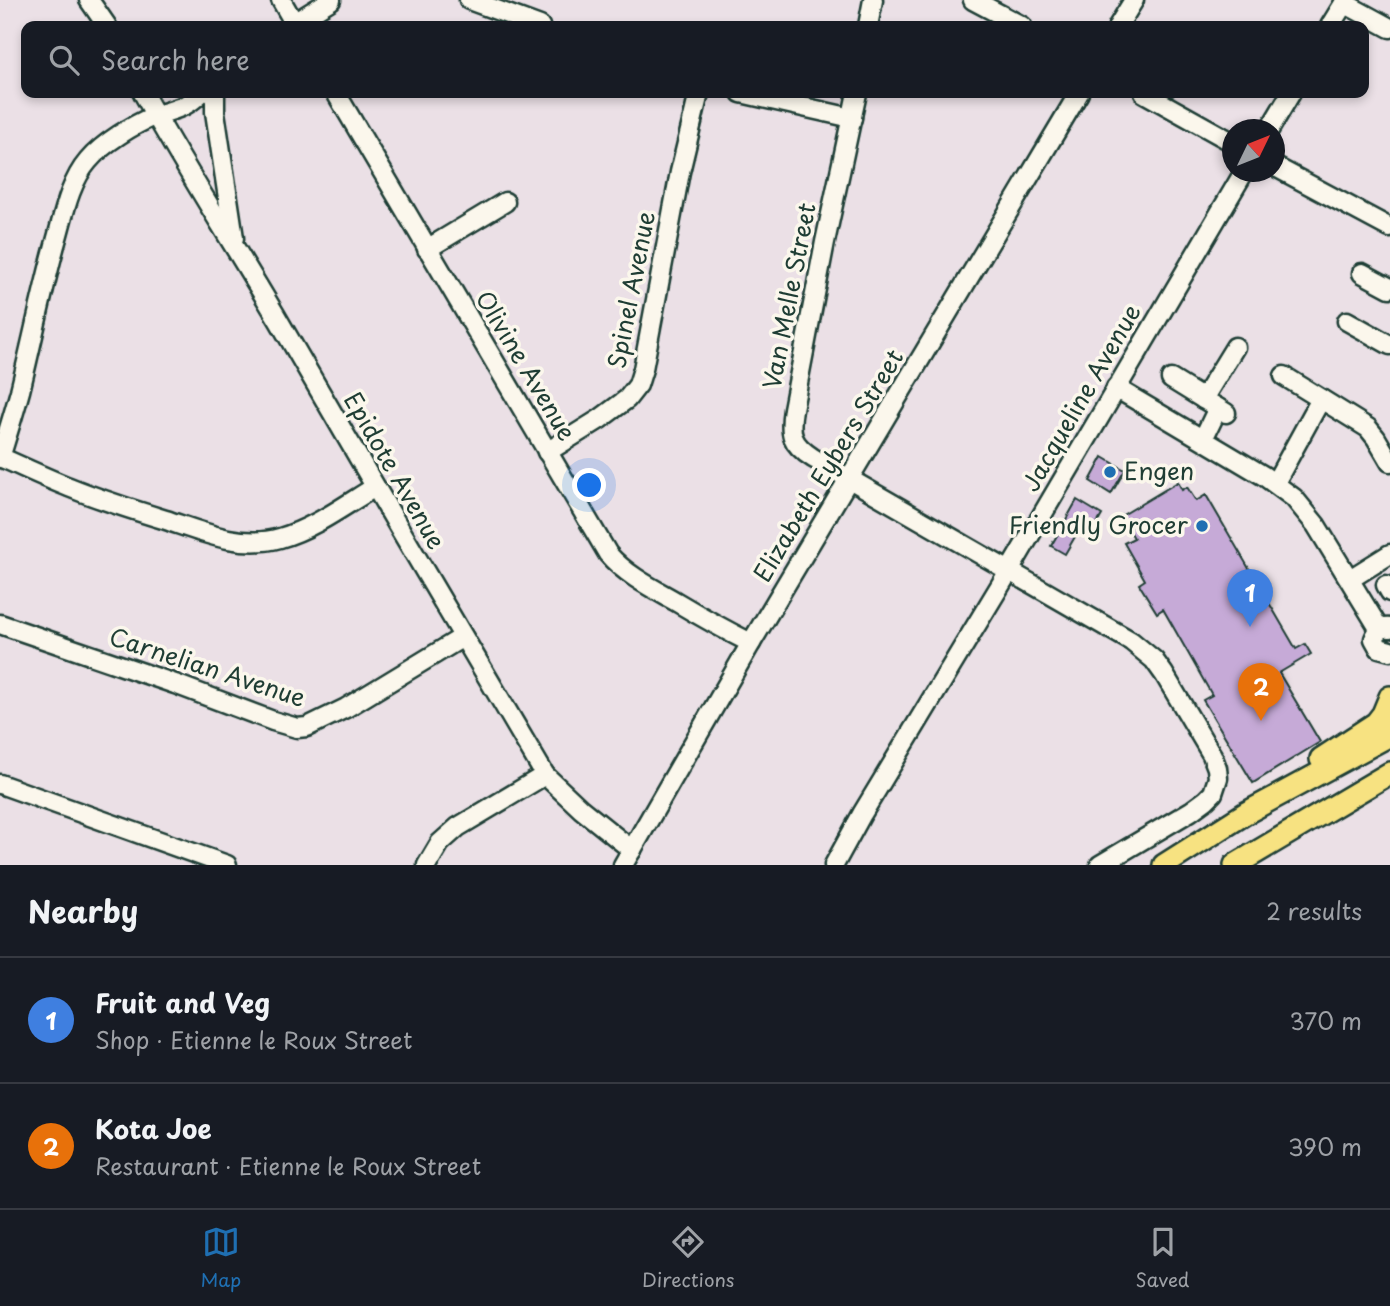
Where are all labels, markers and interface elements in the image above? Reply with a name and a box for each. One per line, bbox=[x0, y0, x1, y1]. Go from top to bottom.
search box bbox=[21, 21, 1369, 98]
text: Search here bbox=[101, 40, 250, 79]
icon: search bbox=[45, 41, 83, 79]
north arrow bbox=[1222, 119, 1285, 182]
street label: Van Melle Street bbox=[752, 199, 824, 392]
street label: Spinel Avenue bbox=[597, 208, 663, 371]
street label: Olivine Avenue bbox=[468, 283, 586, 447]
street label: Jacqueline Avenue bbox=[1012, 296, 1149, 498]
street label: Elizabeth Eybers Street bbox=[743, 342, 911, 588]
street label: Epidote Avenue bbox=[336, 385, 455, 555]
place label: Engen bbox=[1124, 452, 1194, 488]
marker: Engen bbox=[1102, 464, 1118, 480]
your location bbox=[572, 468, 606, 502]
place label: Friendly Grocer bbox=[1009, 506, 1189, 542]
marker: Friendly Grocer bbox=[1194, 518, 1210, 534]
pin: 1 bbox=[1227, 569, 1273, 627]
street label: Carnelian Avenue bbox=[105, 617, 310, 715]
pin: 2 bbox=[1238, 663, 1284, 721]
text: Nearby bbox=[28, 888, 138, 933]
text: 2 results bbox=[1266, 893, 1362, 928]
text: Fruit and Veg bbox=[95, 983, 270, 1022]
text: 1 bbox=[46, 1003, 57, 1038]
text: 370 m bbox=[1289, 1003, 1362, 1038]
text: Shop · Etienne le Roux Street bbox=[95, 1022, 412, 1057]
text: Kota Joe bbox=[95, 1109, 212, 1148]
text: 2 bbox=[43, 1129, 59, 1164]
text: 390 m bbox=[1288, 1129, 1362, 1164]
text: Restaurant · Etienne le Roux Street bbox=[95, 1148, 481, 1183]
tab: Map bbox=[201, 1223, 241, 1293]
tab: Directions bbox=[642, 1223, 735, 1293]
tab: Saved bbox=[1136, 1223, 1189, 1293]

